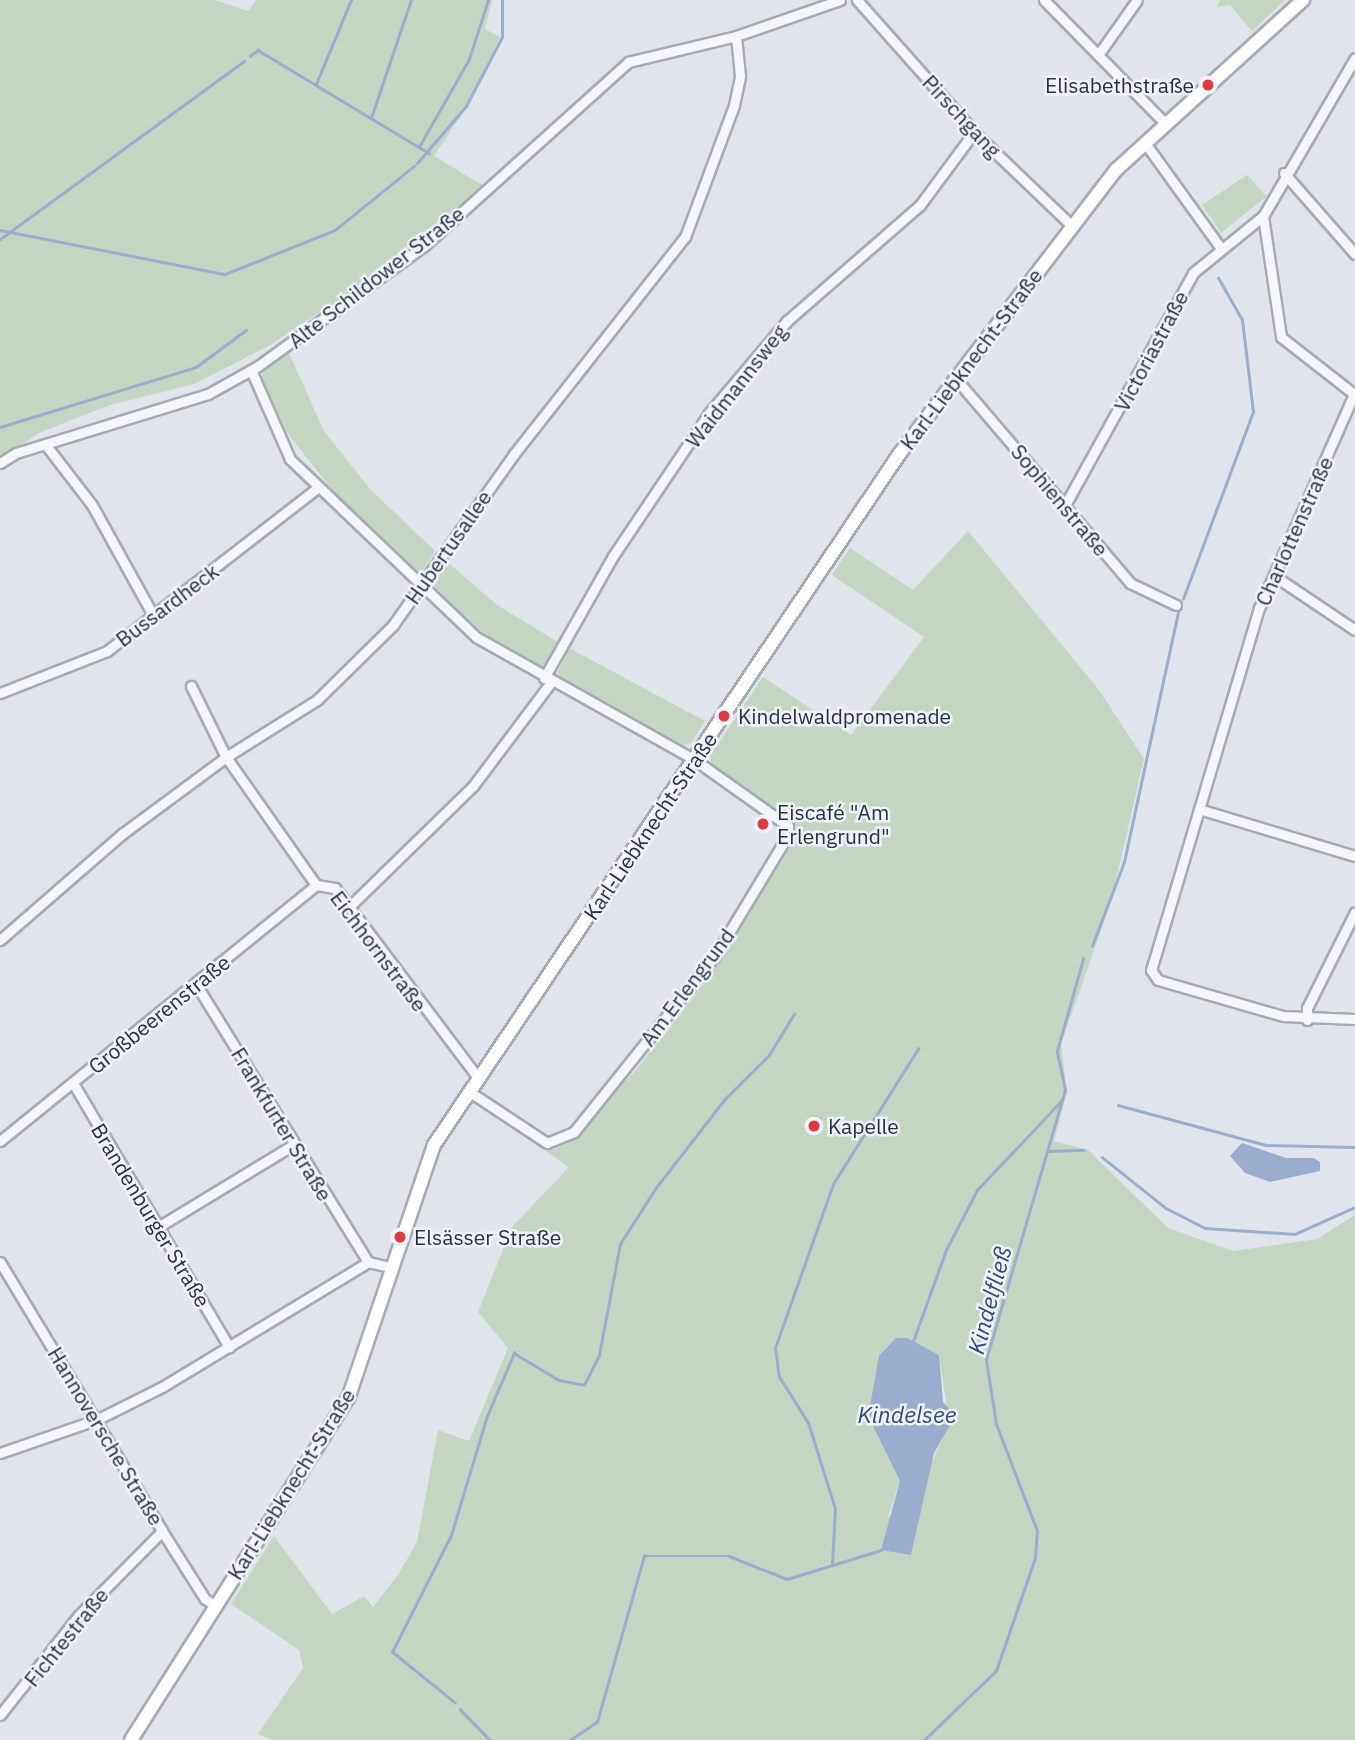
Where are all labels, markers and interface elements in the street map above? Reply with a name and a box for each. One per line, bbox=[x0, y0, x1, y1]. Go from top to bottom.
street label: Pirschgang bbox=[917, 70, 1007, 162]
place label: Elisabethstraße bbox=[1045, 72, 1194, 98]
marker: Elisabethstraße bbox=[1200, 77, 1216, 93]
street label: Alte Schildower Straße bbox=[283, 201, 469, 353]
street label: Karl-Liebknecht-Straße bbox=[895, 263, 1047, 455]
street label: Victoriastraße bbox=[1109, 286, 1193, 416]
street label: Waidmannsweg bbox=[680, 319, 792, 453]
street label: Sophienstraße bbox=[1006, 439, 1114, 561]
street label: Charlottenstraße bbox=[1250, 453, 1338, 609]
street label: Hubertusallee bbox=[399, 485, 497, 609]
street label: Bussardheck bbox=[111, 558, 223, 652]
place label: Kindelwaldpromenade bbox=[738, 703, 951, 729]
marker: Kindelwaldpromenade bbox=[716, 708, 732, 724]
street label: Karl-Liebknecht-Straße bbox=[578, 728, 722, 924]
place label: Eiscafé "Am Erlengrund" bbox=[777, 799, 890, 849]
marker: Eiscafé "Am Erlengrund" bbox=[755, 816, 771, 832]
street label: Eichhornstraße bbox=[325, 886, 433, 1016]
street label: Am Erlengrund bbox=[635, 923, 739, 1051]
street label: Großbeerenstraße bbox=[83, 949, 235, 1079]
street label: Frankfurter Straße bbox=[226, 1043, 338, 1205]
place label: Kapelle bbox=[828, 1113, 899, 1139]
marker: Kapelle bbox=[806, 1118, 822, 1134]
street label: Brandenburger Straße bbox=[86, 1119, 216, 1311]
place label: Elsässer Straße bbox=[414, 1224, 561, 1250]
marker: Elsässer Straße bbox=[392, 1229, 408, 1245]
water label: Kindelfließ bbox=[961, 1243, 1017, 1357]
street label: Hannoversche Straße bbox=[43, 1342, 169, 1530]
street label: Karl-Liebknecht-Straße bbox=[222, 1384, 360, 1584]
water label: Kindelsee bbox=[858, 1400, 956, 1428]
street label: Fichtestraße bbox=[19, 1583, 113, 1691]

